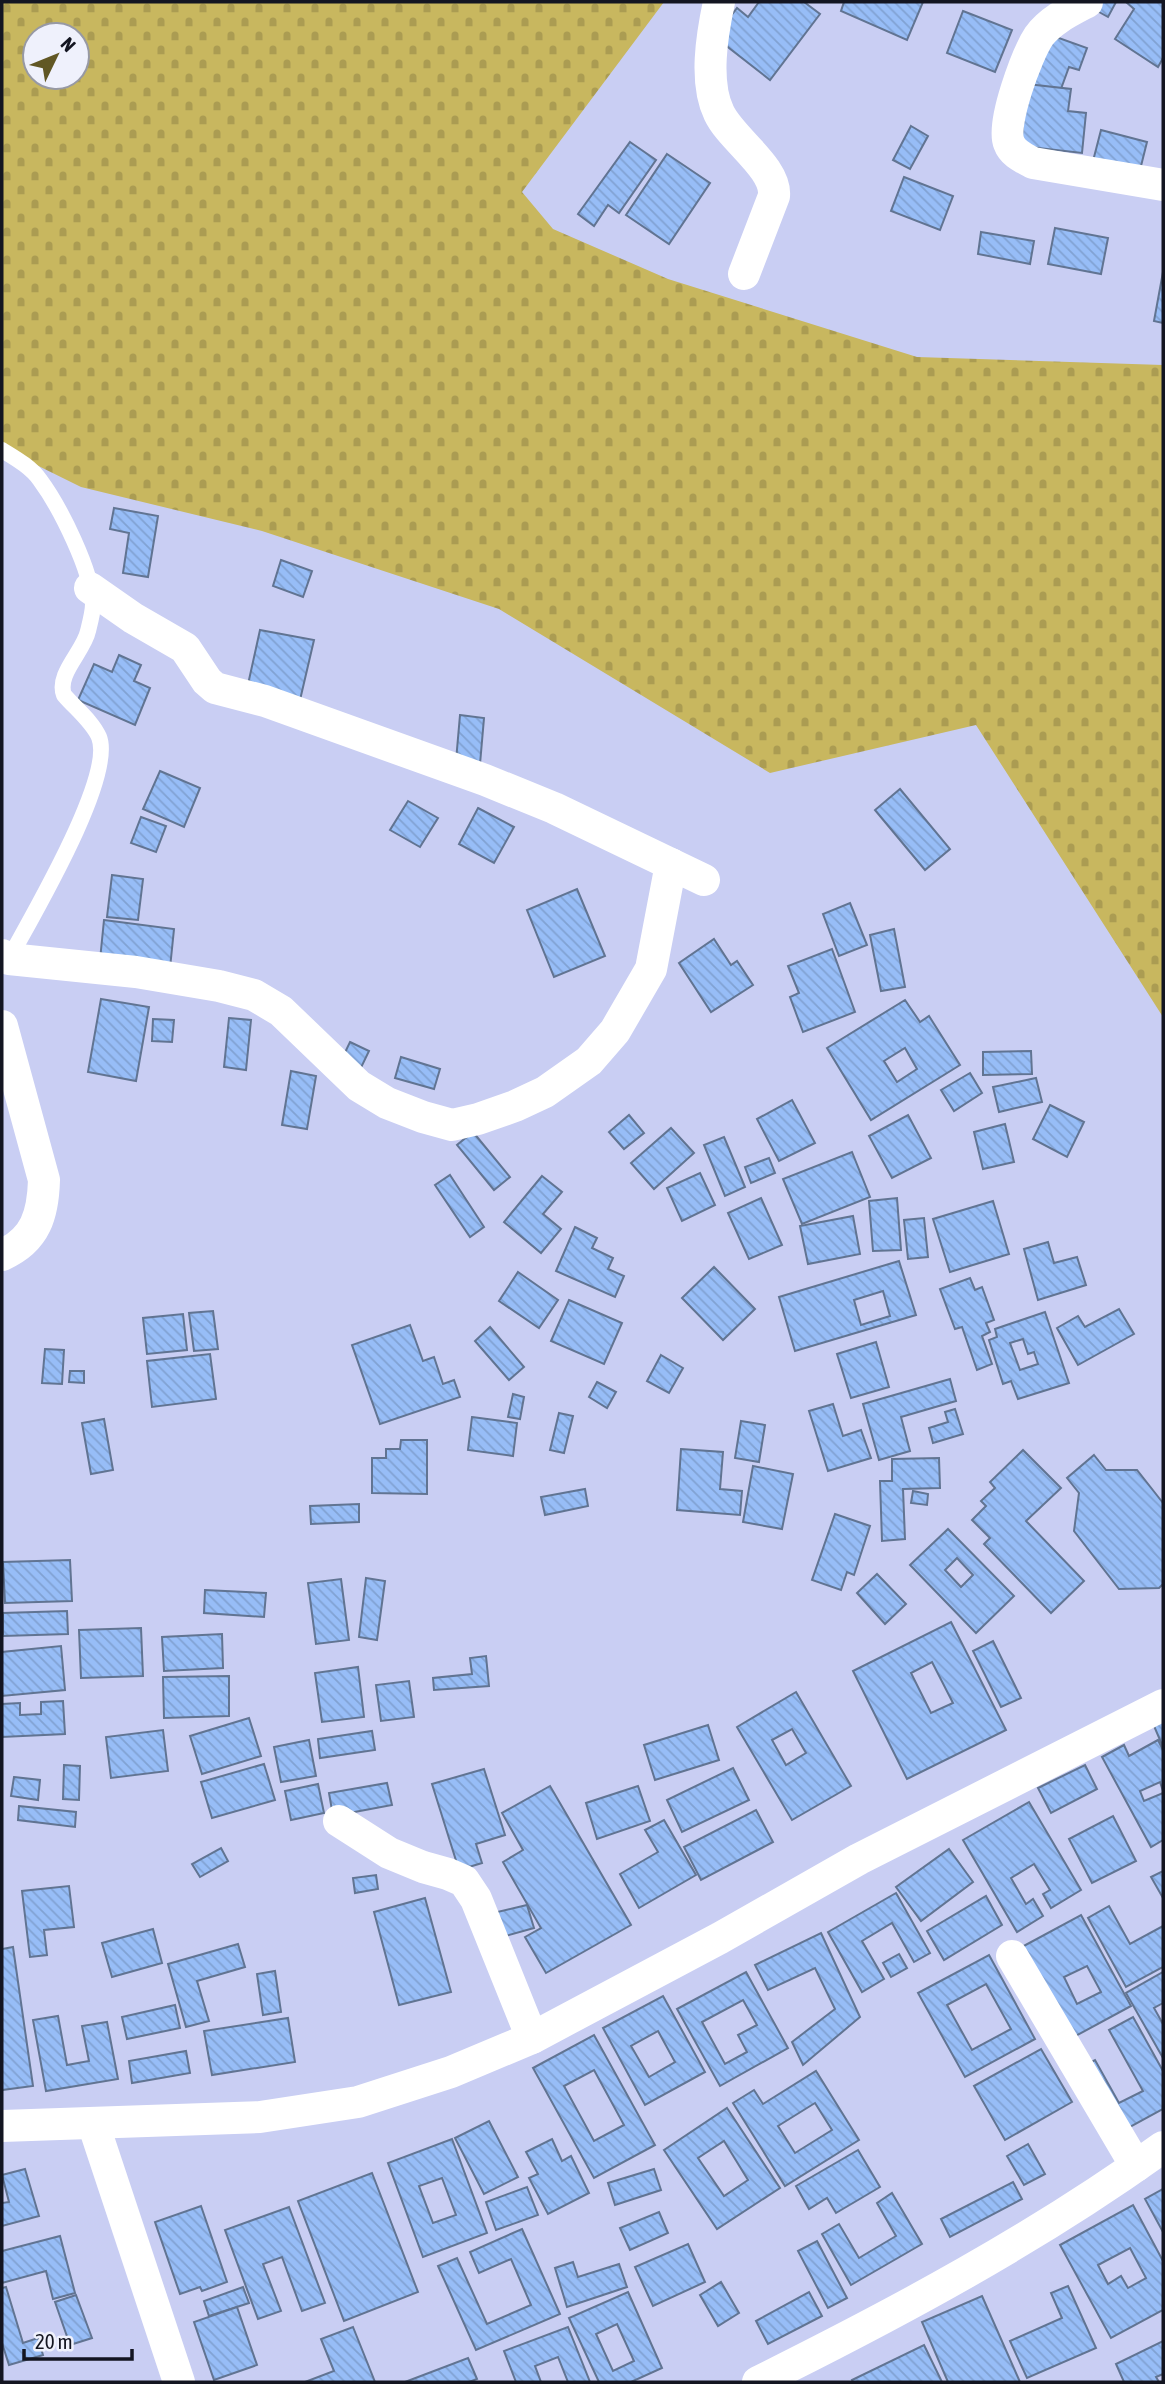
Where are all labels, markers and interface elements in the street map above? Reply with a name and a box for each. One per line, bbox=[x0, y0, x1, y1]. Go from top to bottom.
north arrow bbox=[21, 21, 91, 91]
text: N bbox=[57, 33, 80, 56]
scale bar bbox=[24, 2318, 133, 2362]
text: 20 m bbox=[35, 2329, 73, 2353]

